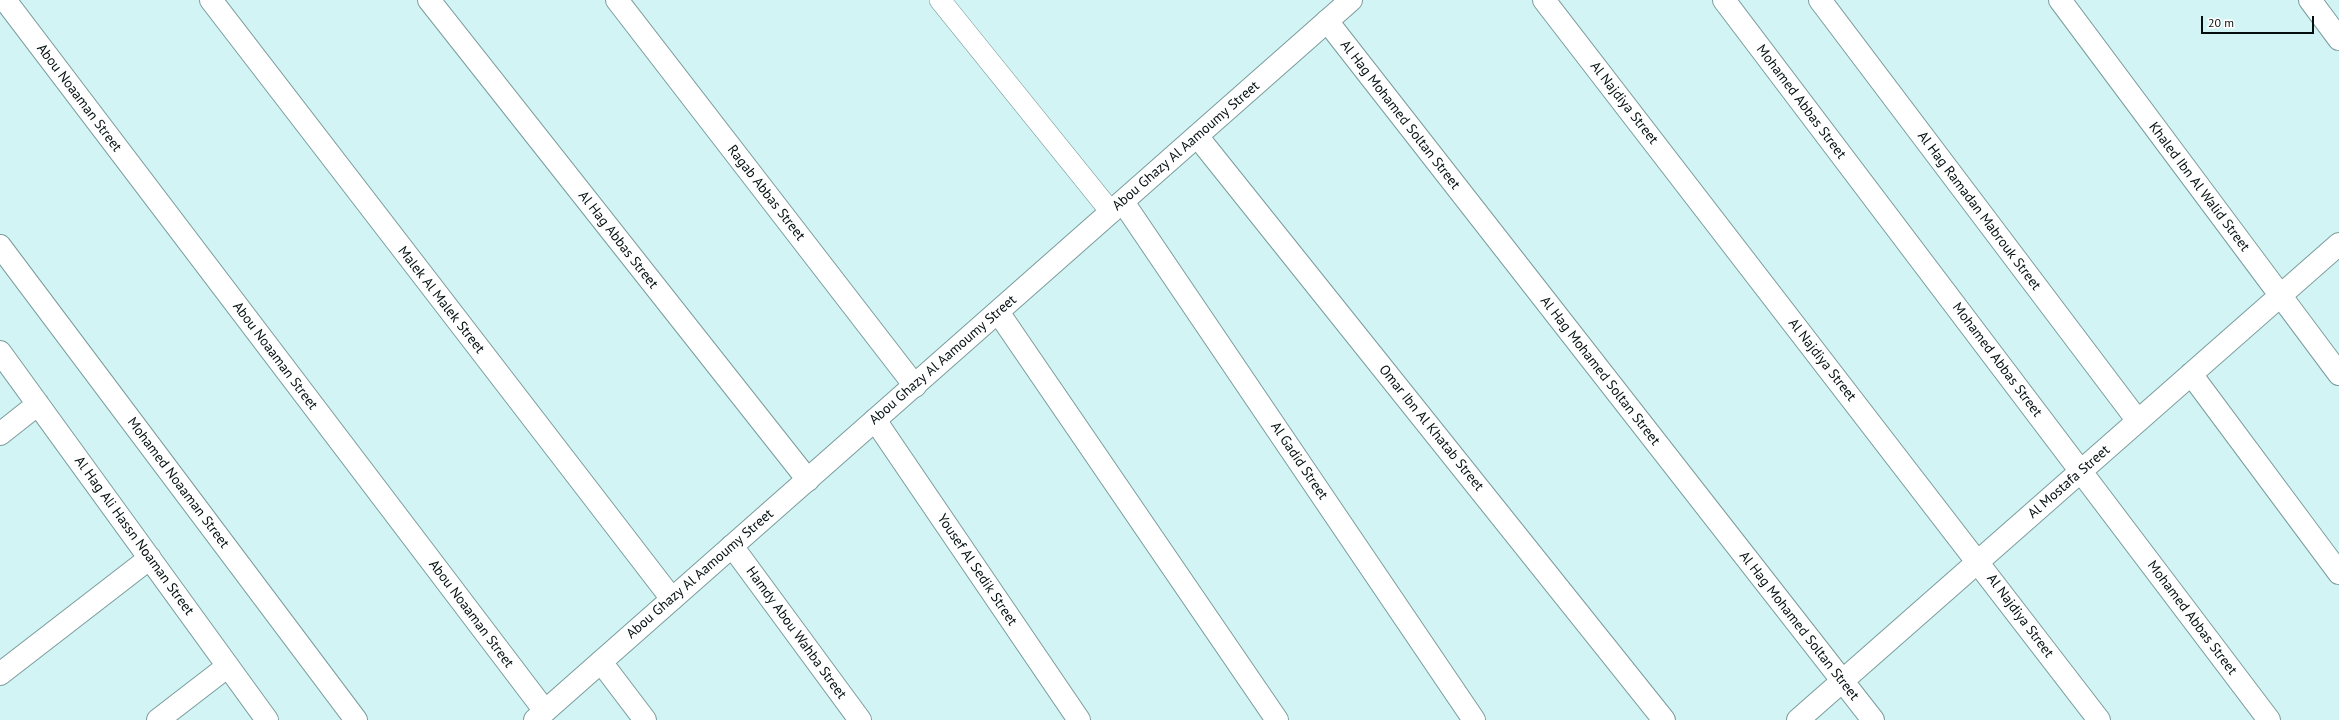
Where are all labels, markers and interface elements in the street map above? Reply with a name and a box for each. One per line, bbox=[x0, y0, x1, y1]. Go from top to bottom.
scale bar bbox=[2203, 8, 2316, 34]
text: 20 m bbox=[2208, 15, 2234, 30]
street label: Al Hag Mohamed Soltan Street bbox=[1337, 37, 1463, 193]
street label: Abou Noaaman Street bbox=[33, 41, 125, 155]
street label: Mohamed Abbas Street bbox=[1753, 42, 1849, 162]
street label: Al Najdiya Street bbox=[1586, 58, 1662, 148]
street label: Abou Ghazy Al Aamoumy Street bbox=[1109, 78, 1263, 214]
street label: Khaled Ibn Al Walid Street bbox=[2145, 119, 2253, 255]
street label: Al Hag Ramadan Mabrouk Street bbox=[1914, 128, 2044, 294]
street label: Ragab Abbas Street bbox=[724, 142, 808, 244]
street label: Al Hag Abbas Street bbox=[575, 188, 661, 292]
street label: Malek Al Malek Street bbox=[394, 243, 488, 357]
street label: Abou Ghazy Al Aamoumy Street bbox=[866, 292, 1020, 428]
street label: Al Hag Mohamed Soltan Street bbox=[1537, 293, 1663, 449]
street label: Abou Noaaman Street bbox=[229, 299, 321, 413]
street label: Mohamed Abbas Street bbox=[1949, 300, 2045, 420]
street label: Al Najdiya Street bbox=[1784, 315, 1860, 405]
street label: Omar Ibn Al Khatab Street bbox=[1375, 362, 1487, 494]
street label: Mohamed Noaaman Street bbox=[123, 414, 233, 552]
street label: Al Gadid Street bbox=[1267, 419, 1331, 503]
street label: Al Mostafa Street bbox=[2025, 442, 2113, 522]
street label: Al Hag Ali Hassn Noaman Street bbox=[71, 453, 197, 619]
street label: Abou Ghazy Al Aamoumy Street bbox=[623, 506, 777, 642]
street label: Yousef Al Sedik Street bbox=[933, 511, 1021, 629]
street label: Al Hag Mohamed Soltan Street bbox=[1736, 548, 1862, 704]
street label: Abou Noaaman Street bbox=[425, 557, 517, 671]
street label: Mohamed Abbas Street bbox=[2144, 558, 2240, 678]
street label: Hamdy Abou Wahba Street bbox=[742, 563, 850, 703]
street label: Al Najdiya Street bbox=[1983, 571, 2057, 661]

